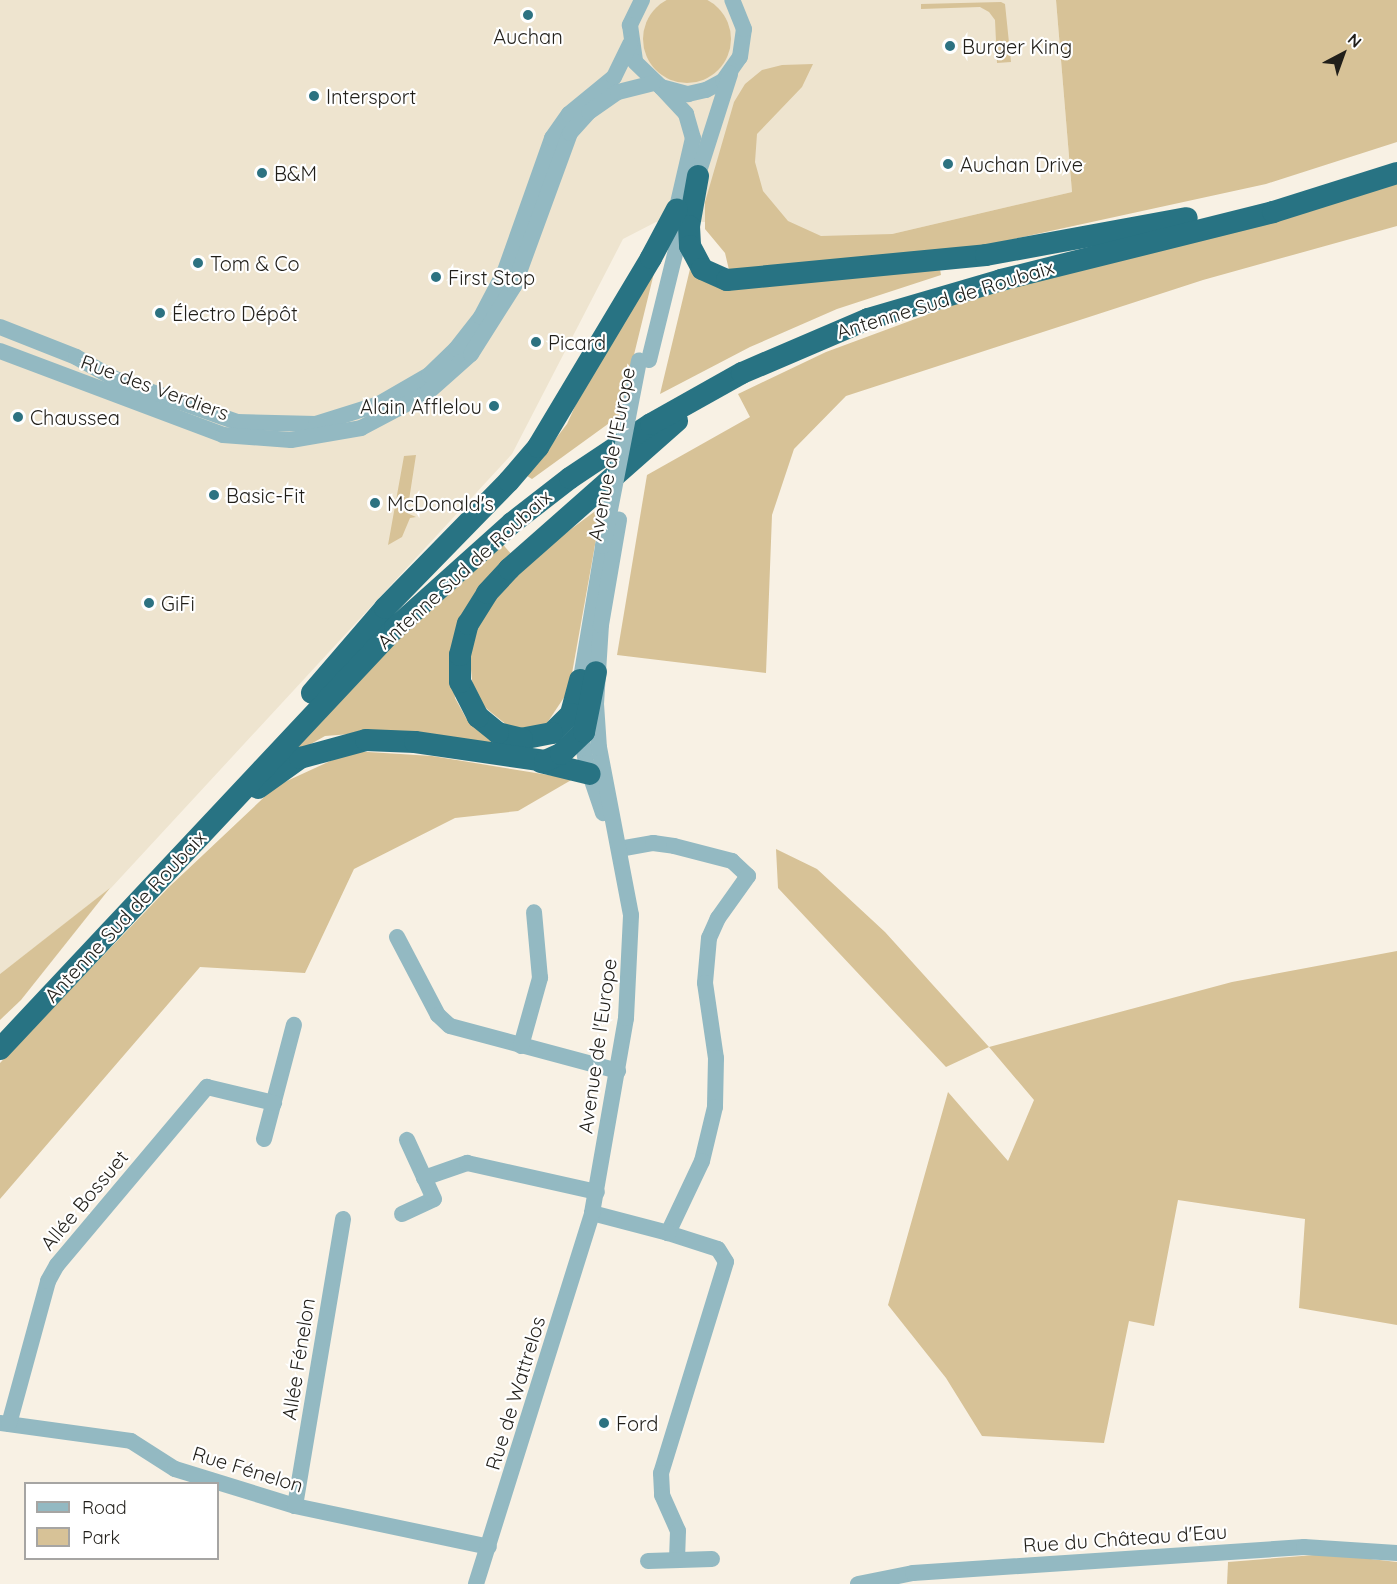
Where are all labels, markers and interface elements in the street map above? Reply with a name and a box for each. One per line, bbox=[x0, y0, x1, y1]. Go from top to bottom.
marker: Auchan bbox=[521, 8, 535, 22]
place label: Auchan bbox=[493, 24, 563, 48]
north arrow bbox=[1313, 24, 1373, 84]
text: N bbox=[1344, 29, 1366, 52]
place label: Burger King bbox=[962, 34, 1072, 58]
marker: Burger King bbox=[943, 39, 957, 53]
place label: Intersport bbox=[326, 84, 416, 108]
marker: Intersport bbox=[307, 89, 321, 103]
place label: Auchan Drive bbox=[960, 152, 1083, 176]
marker: Auchan Drive bbox=[941, 157, 955, 171]
place label: B&M bbox=[274, 161, 317, 185]
marker: B&M bbox=[255, 166, 269, 180]
place label: Tom & Co bbox=[210, 251, 300, 275]
street label: Antenne Sud de Roubaix bbox=[833, 254, 1057, 344]
marker: Tom & Co bbox=[191, 256, 205, 270]
place label: First Stop bbox=[448, 265, 535, 289]
marker: First Stop bbox=[429, 270, 443, 284]
place label: Électro Dépôt bbox=[172, 301, 298, 325]
marker: Électro Dépôt bbox=[153, 306, 167, 320]
place label: Picard bbox=[548, 330, 606, 354]
marker: Picard bbox=[529, 335, 543, 349]
street label: Rue des Verdiers bbox=[78, 349, 232, 425]
street label: Avenue de l'Europe bbox=[582, 365, 640, 543]
place label: Alain Afflelou bbox=[360, 394, 482, 418]
marker: Alain Afflelou bbox=[487, 399, 501, 413]
place label: Chaussea bbox=[30, 405, 120, 429]
marker: Chaussea bbox=[11, 410, 25, 424]
place label: Basic-Fit bbox=[226, 483, 305, 507]
street label: Antenne Sud de Roubaix bbox=[372, 484, 556, 654]
marker: Basic-Fit bbox=[207, 488, 221, 502]
place label: McDonald's bbox=[387, 491, 494, 515]
marker: McDonald's bbox=[368, 496, 382, 510]
place label: GiFi bbox=[161, 591, 195, 615]
marker: GiFi bbox=[142, 596, 156, 610]
street label: Antenne Sud de Roubaix bbox=[39, 825, 211, 1007]
street label: Avenue de l'Europe bbox=[573, 957, 621, 1135]
street label: Allée Bossuet bbox=[35, 1145, 133, 1255]
street label: Allée Fénelon bbox=[277, 1296, 319, 1422]
street label: Rue de Wattrelos bbox=[480, 1313, 550, 1473]
place label: Ford bbox=[616, 1411, 658, 1435]
marker: Ford bbox=[597, 1416, 611, 1430]
street label: Rue Fénelon bbox=[190, 1441, 306, 1497]
legend bbox=[24, 1482, 219, 1560]
text: Road bbox=[82, 1496, 127, 1519]
street label: Rue du Château d'Eau bbox=[1022, 1519, 1228, 1557]
text: Park bbox=[82, 1526, 120, 1549]

